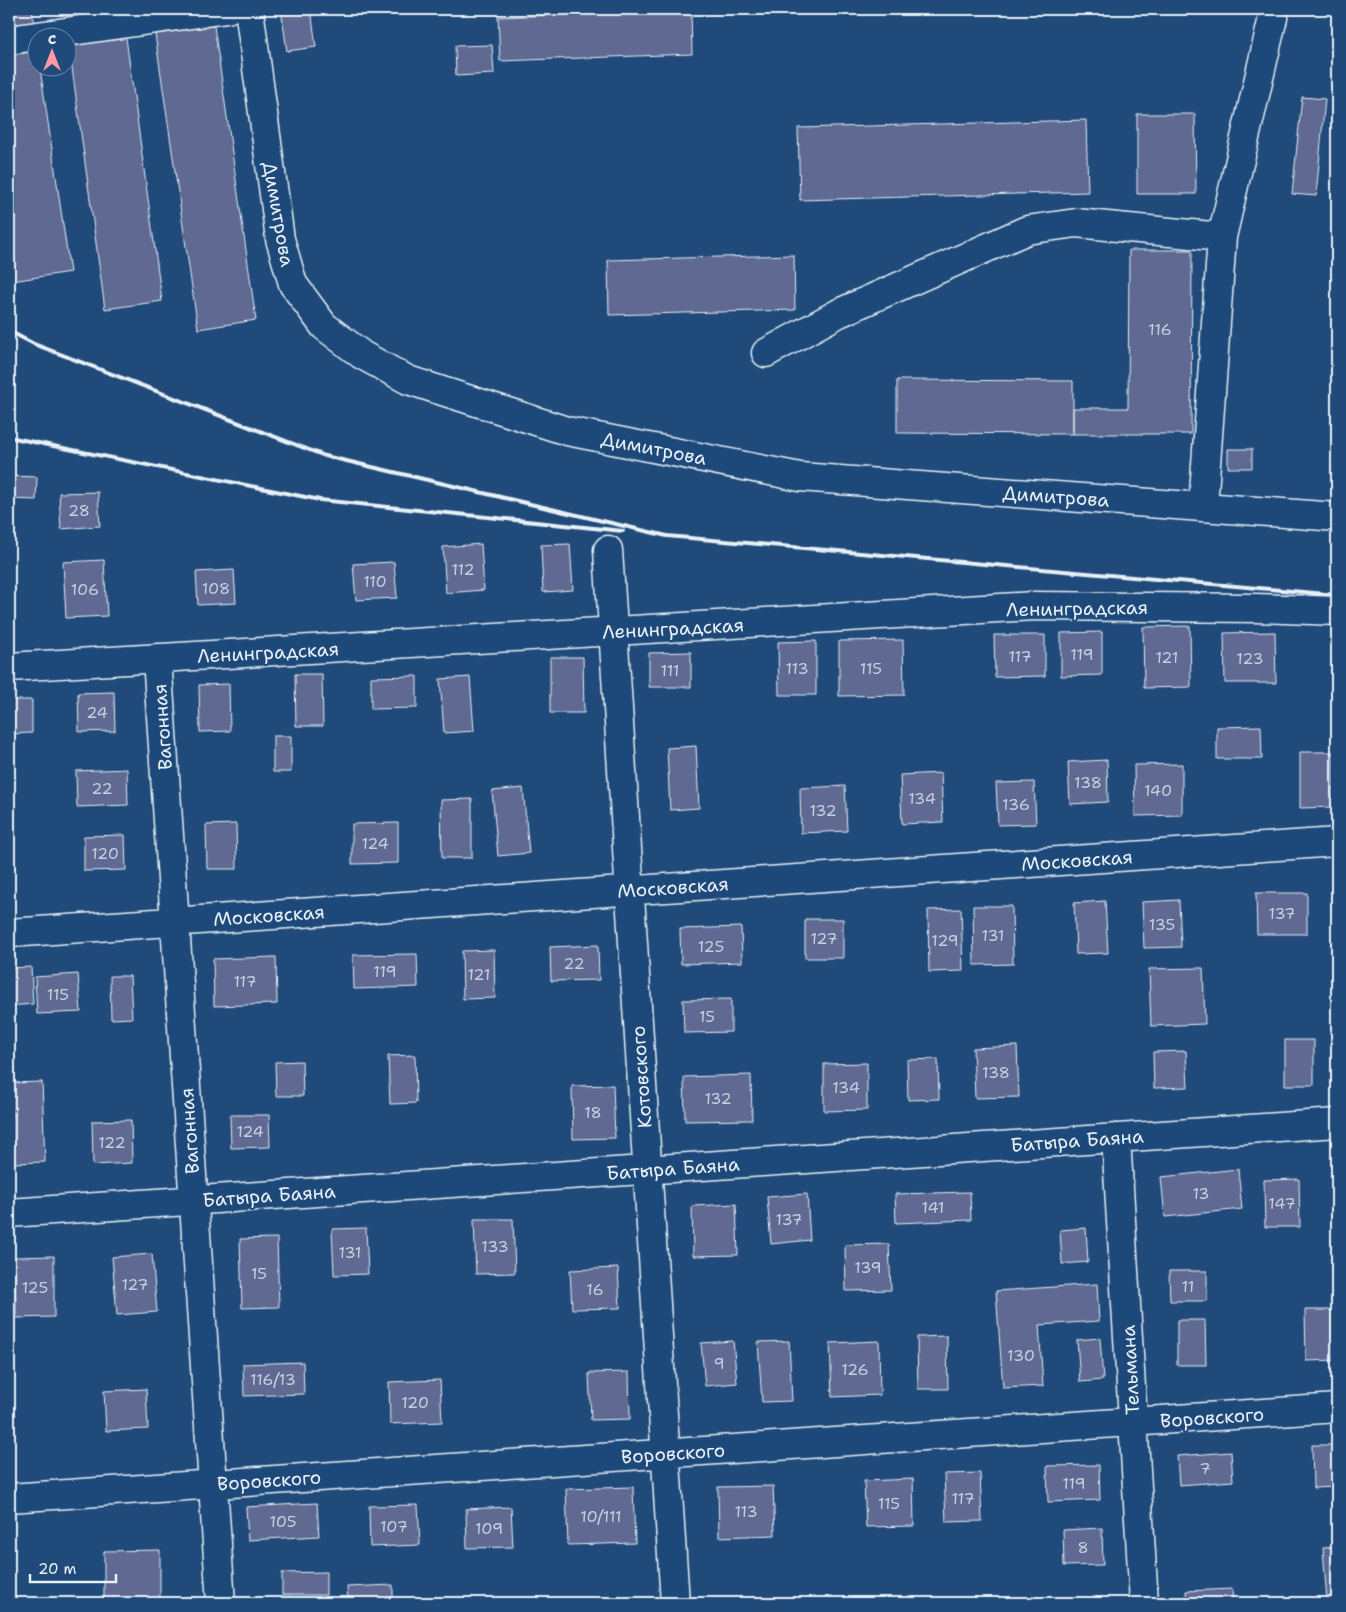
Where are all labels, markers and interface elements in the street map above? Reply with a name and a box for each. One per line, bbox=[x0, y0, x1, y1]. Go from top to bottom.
north arrow bbox=[28, 28, 78, 78]
text: С bbox=[48, 30, 56, 48]
street label: Димитрова bbox=[257, 159, 300, 269]
house number: 116 bbox=[1148, 319, 1172, 340]
street label: Димитрова bbox=[599, 426, 709, 471]
street label: Димитрова bbox=[1002, 480, 1110, 513]
house number: 28 bbox=[68, 500, 90, 521]
house number: 112 bbox=[451, 559, 475, 580]
house number: 110 bbox=[363, 571, 387, 592]
house number: 108 bbox=[202, 578, 230, 599]
house number: 106 bbox=[71, 579, 99, 600]
street label: Ленинградская bbox=[1006, 595, 1148, 622]
street label: Ленинградская bbox=[601, 612, 745, 645]
street label: Ленинградская bbox=[196, 636, 340, 669]
house number: 119 bbox=[1070, 644, 1094, 665]
house number: 117 bbox=[1008, 646, 1032, 667]
house number: 121 bbox=[1156, 647, 1178, 668]
house number: 123 bbox=[1236, 648, 1264, 669]
house number: 113 bbox=[785, 658, 809, 679]
house number: 115 bbox=[860, 658, 882, 679]
house number: 111 bbox=[661, 660, 679, 681]
street label: Вагонная bbox=[147, 683, 178, 771]
house number: 24 bbox=[86, 702, 108, 723]
house number: 138 bbox=[1074, 772, 1102, 793]
house number: 22 bbox=[91, 778, 113, 799]
house number: 140 bbox=[1144, 780, 1172, 801]
house number: 134 bbox=[908, 788, 936, 809]
house number: 136 bbox=[1002, 794, 1030, 815]
house number: 132 bbox=[809, 800, 837, 821]
house number: 124 bbox=[361, 833, 389, 854]
house number: 120 bbox=[91, 843, 119, 864]
street label: Московская bbox=[1020, 844, 1134, 877]
street label: Московская bbox=[616, 871, 730, 904]
street label: Московская bbox=[212, 899, 326, 932]
house number: 137 bbox=[1269, 903, 1295, 924]
house number: 135 bbox=[1149, 914, 1175, 935]
house number: 131 bbox=[982, 925, 1004, 946]
house number: 127 bbox=[810, 928, 838, 949]
house number: 129 bbox=[931, 930, 959, 951]
house number: 125 bbox=[698, 936, 724, 957]
house number: 22 bbox=[563, 953, 585, 974]
house number: 119 bbox=[373, 961, 397, 982]
house number: 121 bbox=[468, 964, 490, 985]
house number: 117 bbox=[233, 971, 257, 992]
house number: 115 bbox=[47, 984, 69, 1005]
house number: 15 bbox=[699, 1006, 715, 1027]
street label: Котовского bbox=[625, 1025, 658, 1129]
house number: 138 bbox=[982, 1062, 1010, 1083]
house number: 134 bbox=[832, 1077, 860, 1098]
street label: Вагонная bbox=[174, 1087, 205, 1175]
house number: 132 bbox=[704, 1088, 732, 1109]
house number: 18 bbox=[584, 1102, 602, 1123]
house number: 124 bbox=[236, 1121, 264, 1142]
street label: Батыра Баяна bbox=[1010, 1123, 1145, 1158]
house number: 122 bbox=[98, 1132, 126, 1153]
street label: Батыра Баяна bbox=[606, 1151, 741, 1186]
street label: Батыра Баяна bbox=[202, 1178, 337, 1213]
house number: 13 bbox=[1192, 1183, 1210, 1204]
house number: 147 bbox=[1268, 1193, 1296, 1214]
house number: 141 bbox=[921, 1197, 945, 1218]
house number: 137 bbox=[776, 1209, 802, 1230]
house number: 133 bbox=[481, 1236, 509, 1257]
house number: 131 bbox=[339, 1242, 361, 1263]
house number: 139 bbox=[854, 1257, 882, 1278]
house number: 15 bbox=[251, 1263, 267, 1284]
house number: 127 bbox=[121, 1274, 149, 1295]
house number: 11 bbox=[1182, 1276, 1194, 1297]
house number: 125 bbox=[22, 1277, 48, 1298]
house number: 16 bbox=[586, 1279, 604, 1300]
street label: Тельмана bbox=[1116, 1324, 1145, 1415]
house number: 130 bbox=[1007, 1345, 1035, 1366]
house number: 9 bbox=[713, 1353, 725, 1374]
house number: 126 bbox=[841, 1359, 869, 1380]
house number: 116/13 bbox=[250, 1369, 296, 1390]
house number: 120 bbox=[401, 1392, 429, 1413]
street label: Воровского bbox=[1159, 1401, 1265, 1434]
street label: Воровского bbox=[620, 1437, 726, 1470]
house number: 7 bbox=[1199, 1458, 1211, 1479]
street label: Воровского bbox=[216, 1464, 322, 1497]
house number: 119 bbox=[1062, 1473, 1086, 1494]
house number: 117 bbox=[951, 1488, 975, 1509]
house number: 115 bbox=[878, 1493, 900, 1514]
house number: 113 bbox=[734, 1501, 758, 1522]
house number: 10/111 bbox=[580, 1506, 622, 1527]
house number: 105 bbox=[269, 1511, 297, 1532]
house number: 107 bbox=[380, 1516, 408, 1537]
house number: 109 bbox=[475, 1518, 503, 1539]
house number: 8 bbox=[1077, 1537, 1089, 1558]
scale bar bbox=[30, 1552, 116, 1584]
text: 20 m bbox=[38, 1559, 77, 1579]

